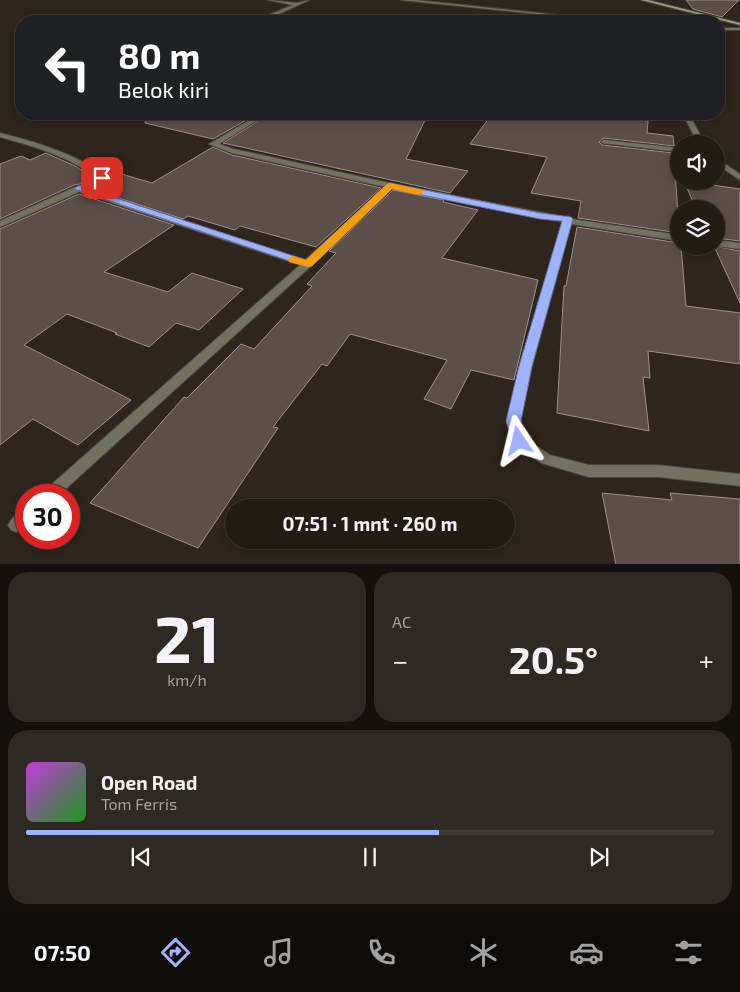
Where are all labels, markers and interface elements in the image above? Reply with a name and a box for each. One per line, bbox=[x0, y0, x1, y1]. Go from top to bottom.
text: 80 m bbox=[118, 34, 200, 76]
icon: left bbox=[35, 35, 100, 100]
text: Belok kiri bbox=[118, 76, 209, 102]
map controls bbox=[670, 135, 725, 255]
button: sound bbox=[670, 135, 725, 190]
pin bbox=[81, 157, 123, 199]
icon: arrive bbox=[88, 164, 116, 192]
button: layers bbox=[670, 200, 725, 255]
position arrow bbox=[492, 414, 544, 466]
speed limit sign: 30 bbox=[15, 484, 80, 549]
text: 07:51 · 1 mnt · 260 m bbox=[283, 512, 457, 535]
text: 21 bbox=[154, 598, 220, 676]
text: AC bbox=[392, 612, 411, 631]
text: 20.5° bbox=[509, 636, 598, 682]
text: − bbox=[392, 643, 408, 677]
text: + bbox=[699, 643, 714, 677]
text: km/h bbox=[167, 670, 207, 689]
text: Open Road bbox=[101, 771, 197, 794]
text: Tom Ferris bbox=[101, 794, 177, 813]
icon: previous bbox=[127, 843, 155, 871]
icon: pause bbox=[356, 843, 384, 871]
icon: next bbox=[585, 843, 613, 871]
icon: directions bbox=[158, 935, 193, 970]
icon: music bbox=[261, 935, 296, 970]
icon: phone bbox=[364, 935, 399, 970]
icon: climate bbox=[466, 935, 501, 970]
icon: car bbox=[569, 935, 604, 970]
icon: filters bbox=[671, 935, 706, 970]
text: 07:50 bbox=[34, 939, 91, 965]

